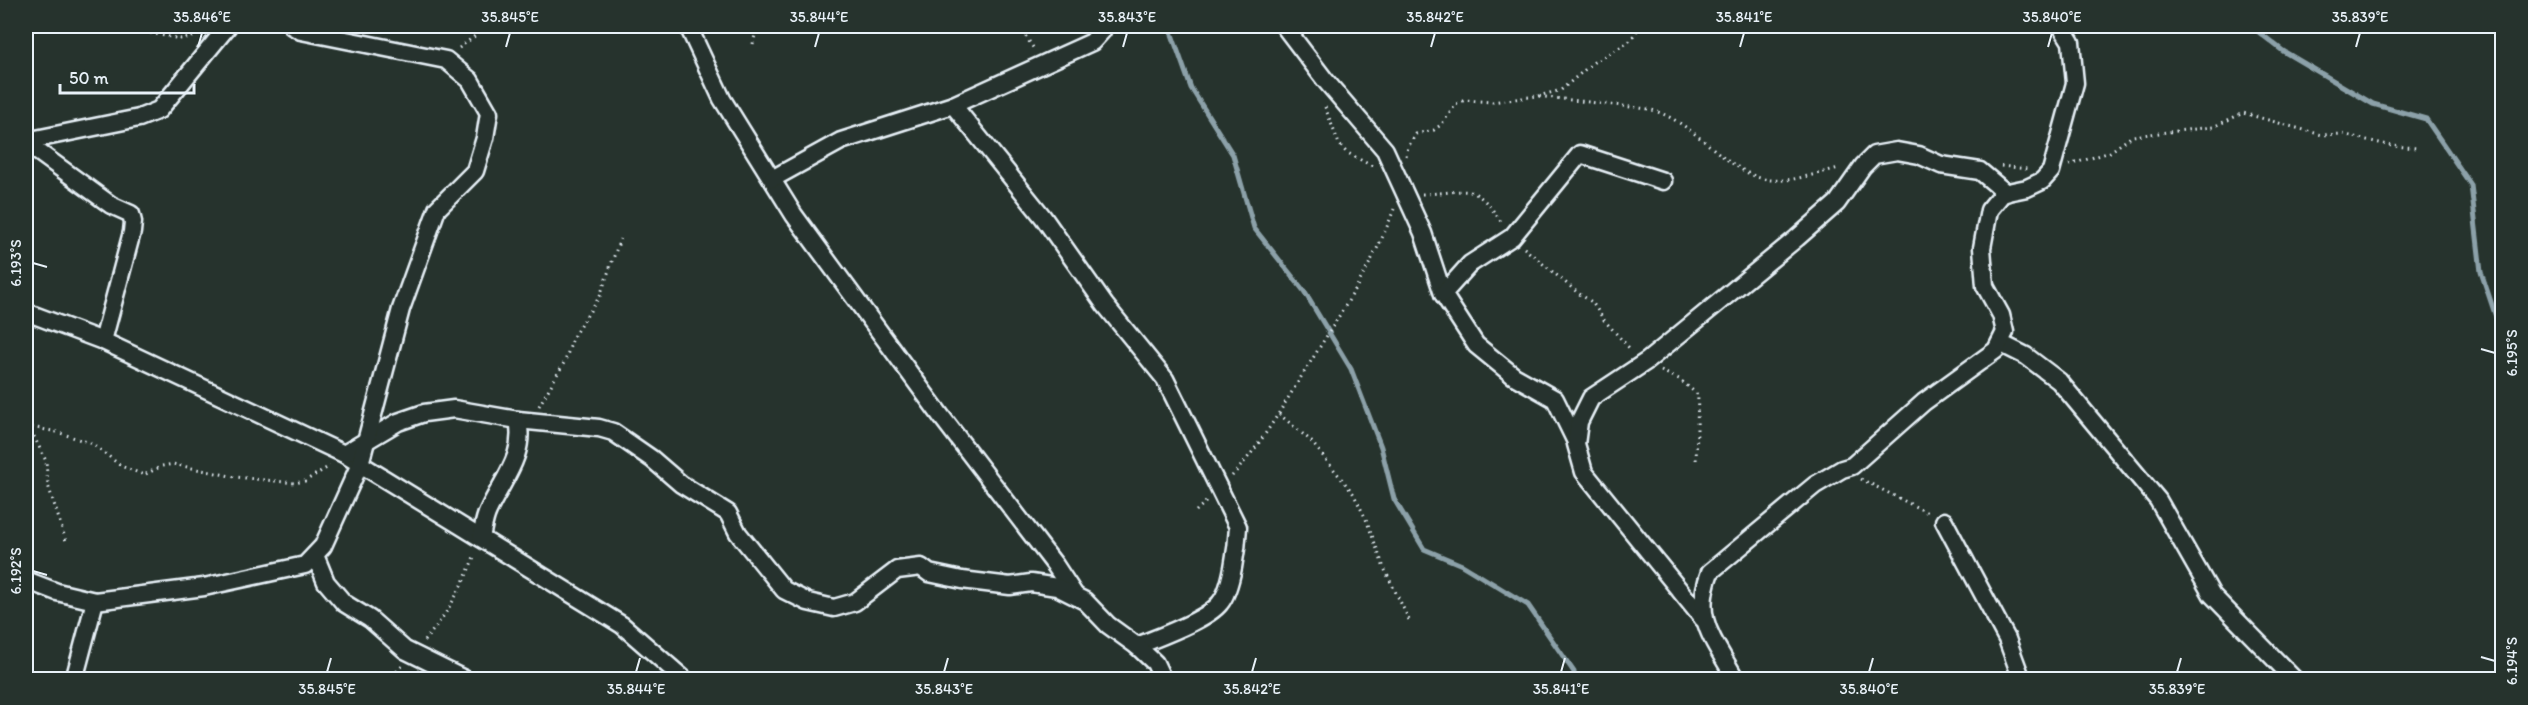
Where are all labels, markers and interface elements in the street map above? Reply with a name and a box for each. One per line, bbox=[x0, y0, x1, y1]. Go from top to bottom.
text: 35.846°E bbox=[173, 8, 231, 26]
text: 35.845°E bbox=[481, 8, 539, 26]
text: 35.844°E bbox=[790, 8, 848, 26]
text: 35.843°E bbox=[1098, 8, 1156, 26]
text: 35.842°E bbox=[1406, 8, 1464, 26]
text: 35.841°E bbox=[1716, 8, 1772, 26]
text: 35.840°E bbox=[2023, 8, 2081, 26]
text: 35.839°E bbox=[2332, 8, 2388, 26]
scale bar bbox=[60, 57, 194, 95]
text: 50 m bbox=[69, 67, 109, 89]
text: 6.193°S bbox=[7, 239, 25, 287]
text: 6.195°S bbox=[2503, 329, 2521, 377]
text: 6.192°S bbox=[7, 547, 25, 595]
text: 6.194°S bbox=[2503, 637, 2521, 685]
text: 35.845°E bbox=[298, 680, 356, 698]
text: 35.844°E bbox=[607, 680, 665, 698]
text: 35.843°E bbox=[915, 680, 973, 698]
text: 35.842°E bbox=[1223, 680, 1281, 698]
text: 35.841°E bbox=[1533, 680, 1589, 698]
text: 35.840°E bbox=[1840, 680, 1898, 698]
text: 35.839°E bbox=[2149, 680, 2205, 698]

